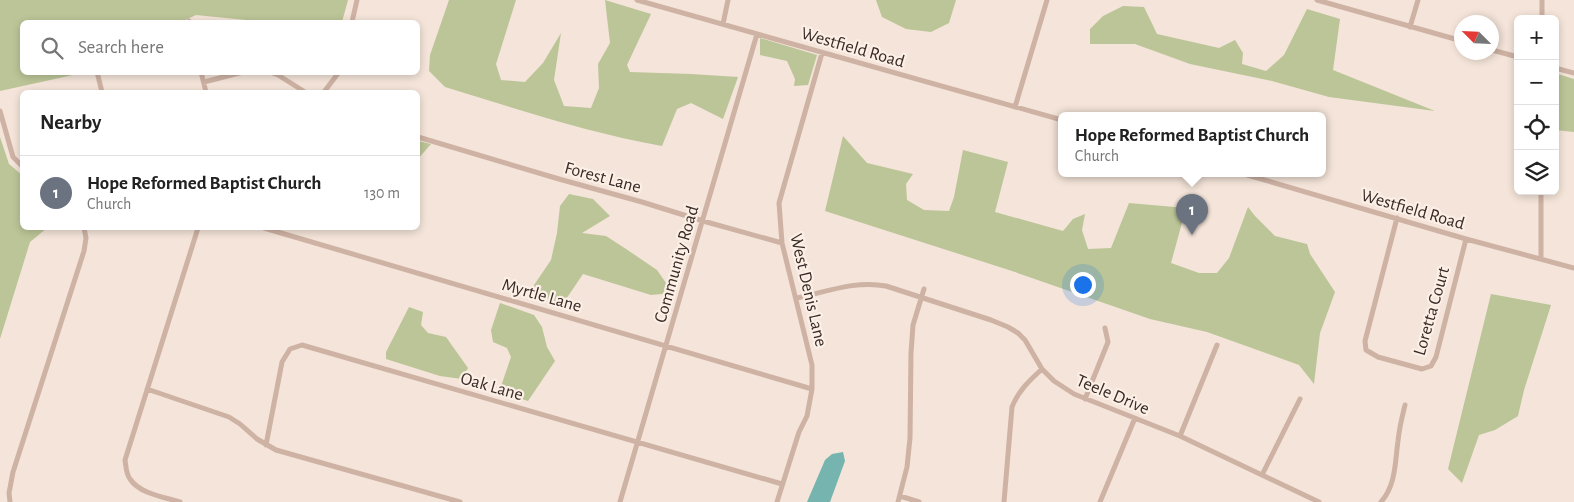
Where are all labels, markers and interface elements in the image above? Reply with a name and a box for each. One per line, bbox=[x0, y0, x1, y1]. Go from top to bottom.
north arrow bbox=[1454, 15, 1499, 60]
map controls bbox=[1514, 15, 1559, 195]
button: + bbox=[1514, 15, 1559, 60]
search box bbox=[20, 20, 420, 75]
street label: Westfield Road bbox=[799, 25, 907, 71]
icon: search bbox=[38, 34, 66, 62]
text: Search here bbox=[78, 38, 164, 57]
button: − bbox=[1514, 60, 1559, 105]
button: locate bbox=[1514, 105, 1559, 150]
text: Nearby bbox=[40, 112, 101, 133]
popup bbox=[1058, 112, 1326, 177]
text: Hope Reformed Baptist Church bbox=[1075, 126, 1309, 145]
text: Church bbox=[1075, 148, 1119, 164]
button: layers bbox=[1514, 150, 1559, 195]
street label: Forest Lane bbox=[562, 159, 643, 197]
text: Hope Reformed Baptist Church bbox=[87, 174, 321, 193]
text: 1 bbox=[53, 185, 59, 201]
text: 130 m bbox=[364, 185, 400, 201]
street label: Westfield Road bbox=[1359, 187, 1467, 233]
pin: 1 bbox=[1176, 194, 1208, 235]
text: Church bbox=[87, 196, 131, 212]
street label: Community Road bbox=[652, 204, 702, 325]
street label: West Denis Lane bbox=[786, 232, 830, 348]
street label: Loretta Court bbox=[1411, 265, 1453, 358]
your location bbox=[1070, 272, 1096, 298]
street label: Myrtle Lane bbox=[500, 276, 584, 316]
street label: Oak Lane bbox=[458, 369, 525, 404]
street label: Teele Drive bbox=[1073, 372, 1152, 418]

